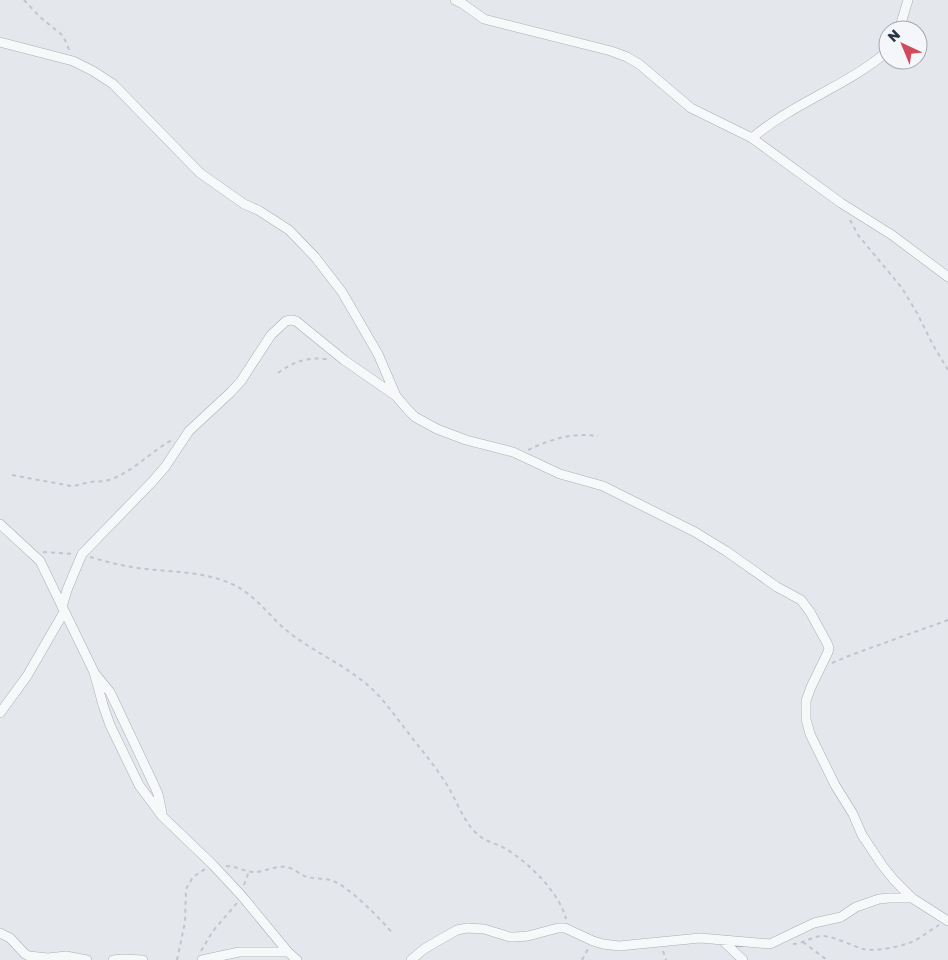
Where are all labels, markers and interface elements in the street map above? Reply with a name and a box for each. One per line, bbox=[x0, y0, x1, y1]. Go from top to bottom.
north arrow bbox=[878, 20, 928, 70]
text: N bbox=[884, 25, 903, 45]

